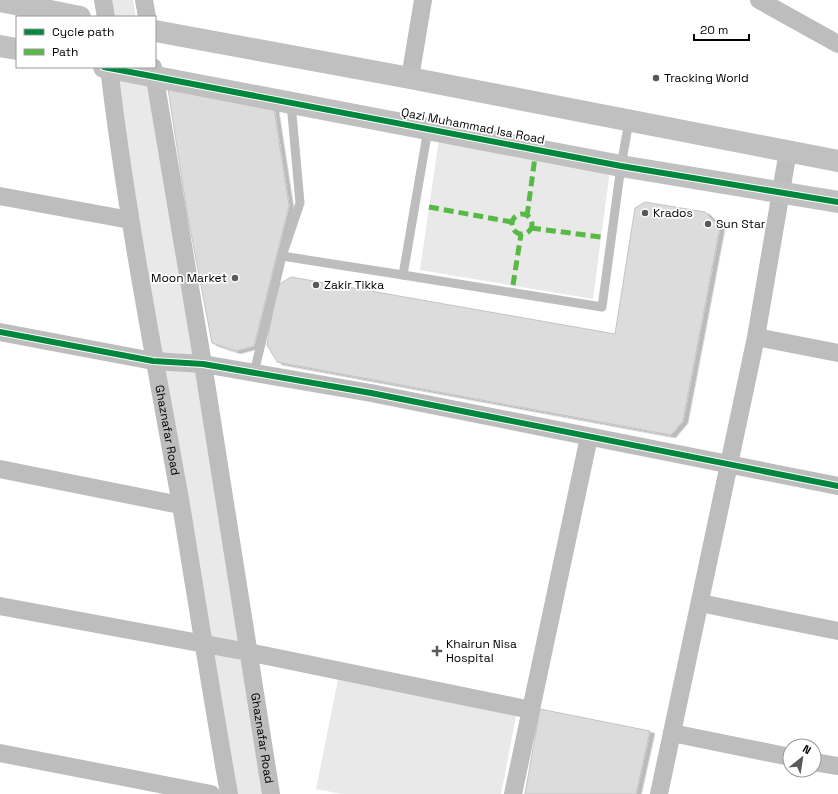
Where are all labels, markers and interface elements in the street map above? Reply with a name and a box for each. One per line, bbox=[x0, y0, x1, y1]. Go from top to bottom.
legend bbox=[16, 16, 156, 68]
scale bar bbox=[694, 16, 749, 42]
text: 20 m bbox=[700, 22, 728, 38]
text: Cycle path bbox=[52, 24, 114, 40]
text: Path bbox=[52, 44, 78, 60]
place label: Tracking World bbox=[664, 70, 749, 86]
marker: Tracking World bbox=[651, 73, 661, 83]
street label: Qazi Muhammad Isa Road bbox=[400, 104, 546, 148]
place label: Krados bbox=[653, 205, 693, 221]
marker: Krados bbox=[640, 208, 650, 218]
place label: Sun Star bbox=[716, 216, 766, 232]
marker: Sun Star bbox=[703, 219, 713, 229]
place label: Moon Market bbox=[151, 270, 227, 286]
marker: Moon Market bbox=[230, 273, 240, 283]
place label: Zakir Tikka bbox=[324, 277, 384, 293]
marker: Zakir Tikka bbox=[311, 280, 321, 290]
street label: Ghaznafar Road bbox=[151, 384, 184, 477]
place label: Khairun Nisa Hospital bbox=[446, 636, 517, 666]
marker: Khairun Nisa Hospital bbox=[431, 645, 443, 657]
street label: Ghaznafar Road bbox=[247, 692, 277, 785]
north arrow bbox=[782, 738, 822, 778]
text: N bbox=[800, 741, 814, 757]

